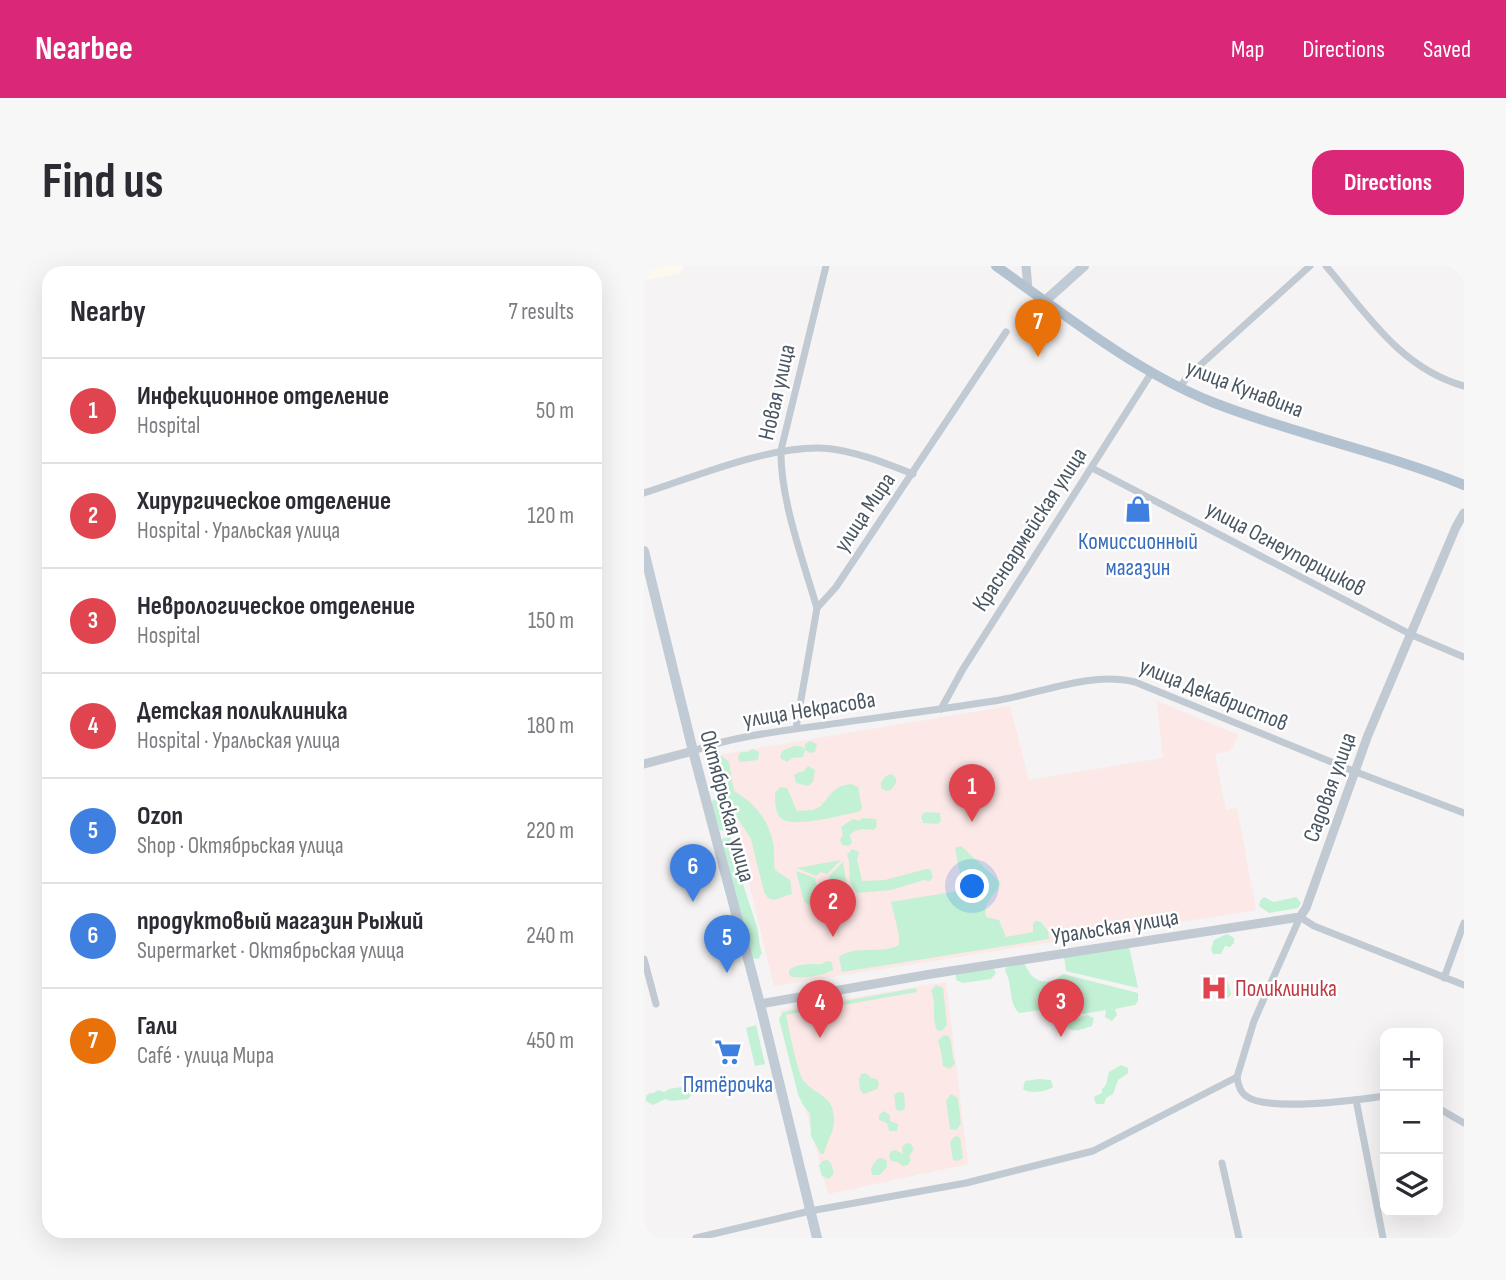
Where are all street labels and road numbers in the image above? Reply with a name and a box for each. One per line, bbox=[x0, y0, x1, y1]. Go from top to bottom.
street label: Новая улица bbox=[752, 342, 802, 443]
street label: улица Кунавина bbox=[1182, 354, 1307, 424]
street label: Красноармейская улица bbox=[966, 442, 1093, 617]
street label: улица Мира bbox=[828, 467, 902, 558]
street label: улица Огнеупорщиков bbox=[1201, 495, 1370, 603]
street label: улица Декабристов bbox=[1135, 652, 1292, 737]
street label: улица Некрасова bbox=[741, 686, 877, 734]
street label: Октябрьская улица bbox=[693, 727, 761, 885]
street label: Садовая улица bbox=[1297, 729, 1363, 846]
street label: Уральская улица bbox=[1050, 903, 1181, 951]

